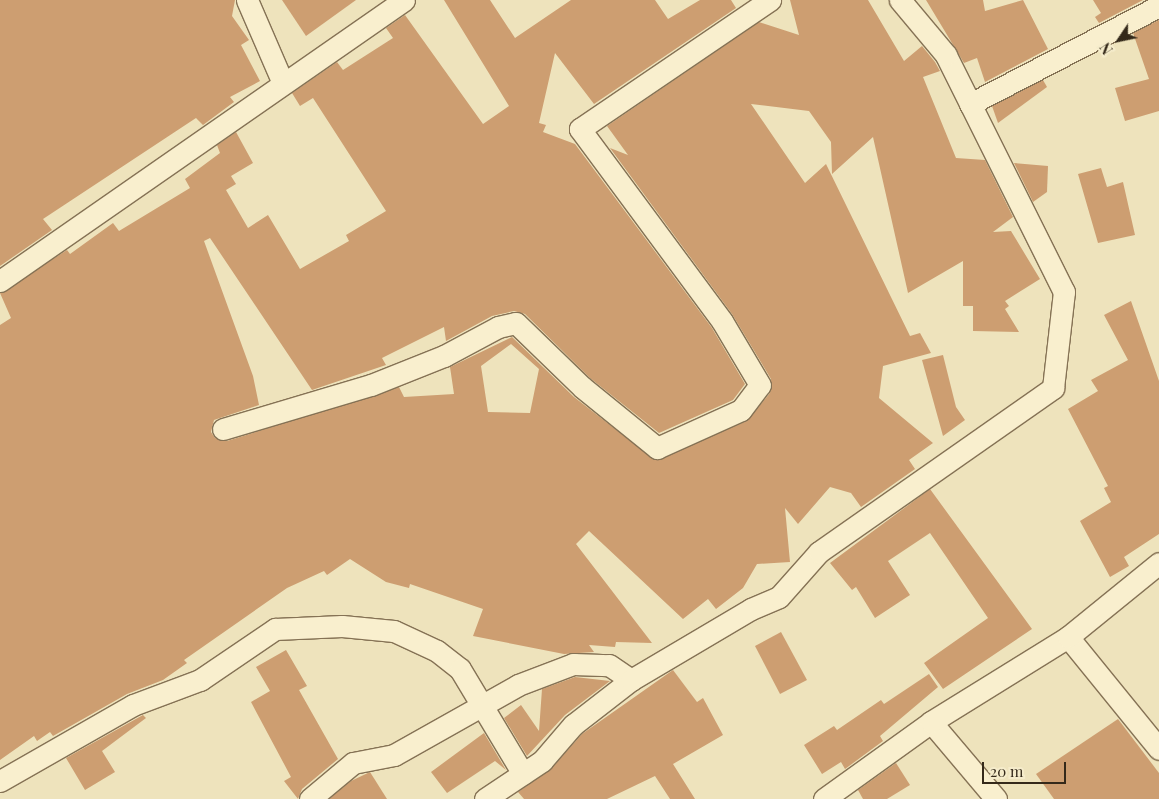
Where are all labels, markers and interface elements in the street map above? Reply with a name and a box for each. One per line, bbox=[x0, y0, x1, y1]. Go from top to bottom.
north arrow bbox=[1094, 15, 1144, 65]
text: N bbox=[1095, 39, 1117, 58]
scale bar bbox=[984, 752, 1068, 784]
text: 20 m bbox=[990, 761, 1023, 781]

